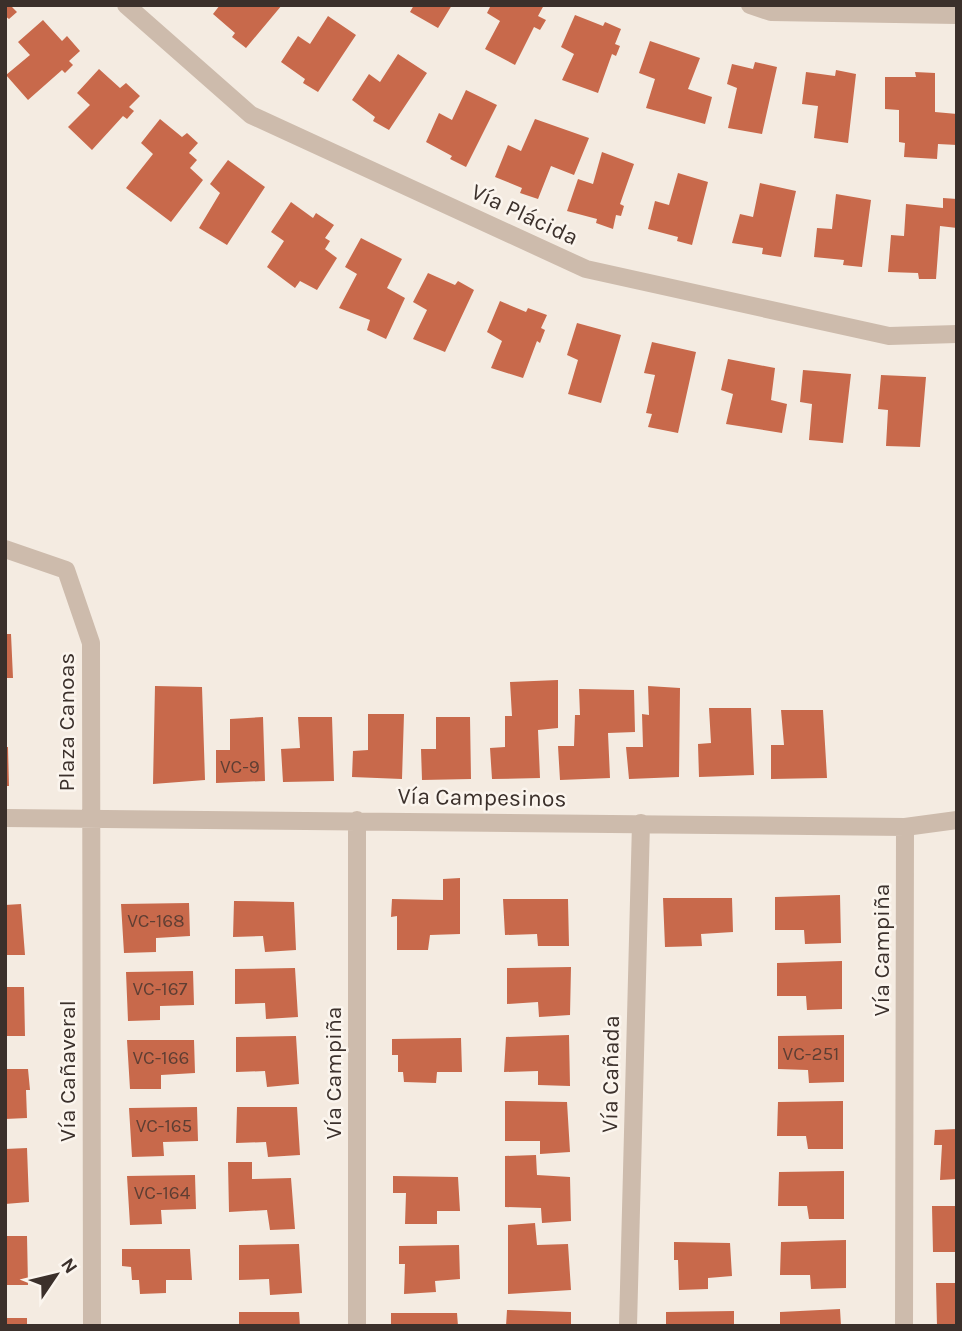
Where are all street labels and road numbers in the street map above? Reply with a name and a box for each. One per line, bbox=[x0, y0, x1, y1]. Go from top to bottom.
street label: Vía Plácida bbox=[467, 178, 583, 251]
street label: Plaza Canoas bbox=[53, 653, 80, 791]
street label: Vía Campesinos bbox=[397, 783, 567, 812]
street label: Vía Campiña bbox=[868, 883, 895, 1017]
street label: Vía Cañaveral bbox=[54, 1000, 81, 1142]
street label: Vía Campiña bbox=[320, 1006, 347, 1140]
street label: Vía Cañada bbox=[596, 1015, 625, 1133]

